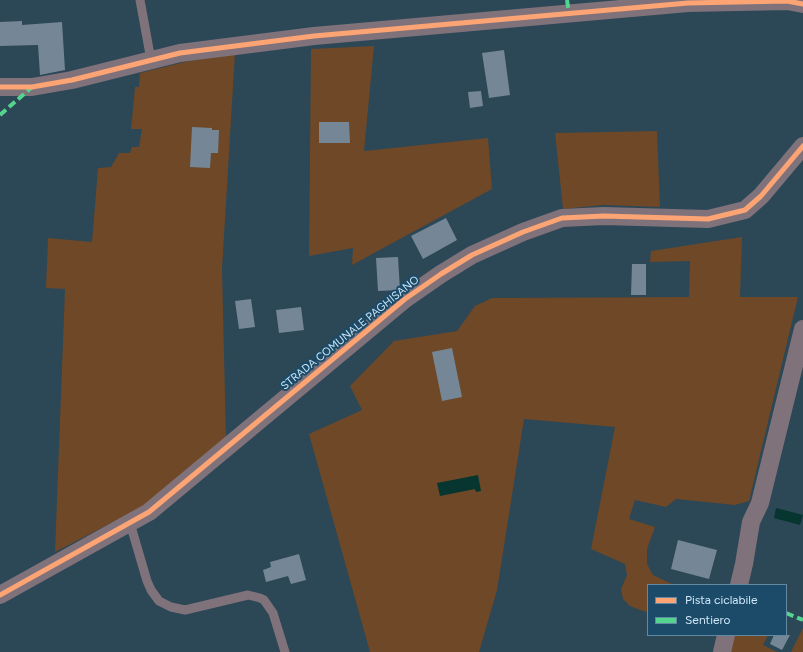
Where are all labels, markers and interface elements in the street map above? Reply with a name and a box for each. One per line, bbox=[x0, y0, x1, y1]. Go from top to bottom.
street label: STRADA COMUNALE PAGHISANO bbox=[278, 273, 422, 393]
legend bbox=[647, 584, 787, 636]
text: Pista ciclabile bbox=[685, 593, 757, 607]
text: Sentiero bbox=[685, 613, 731, 627]

